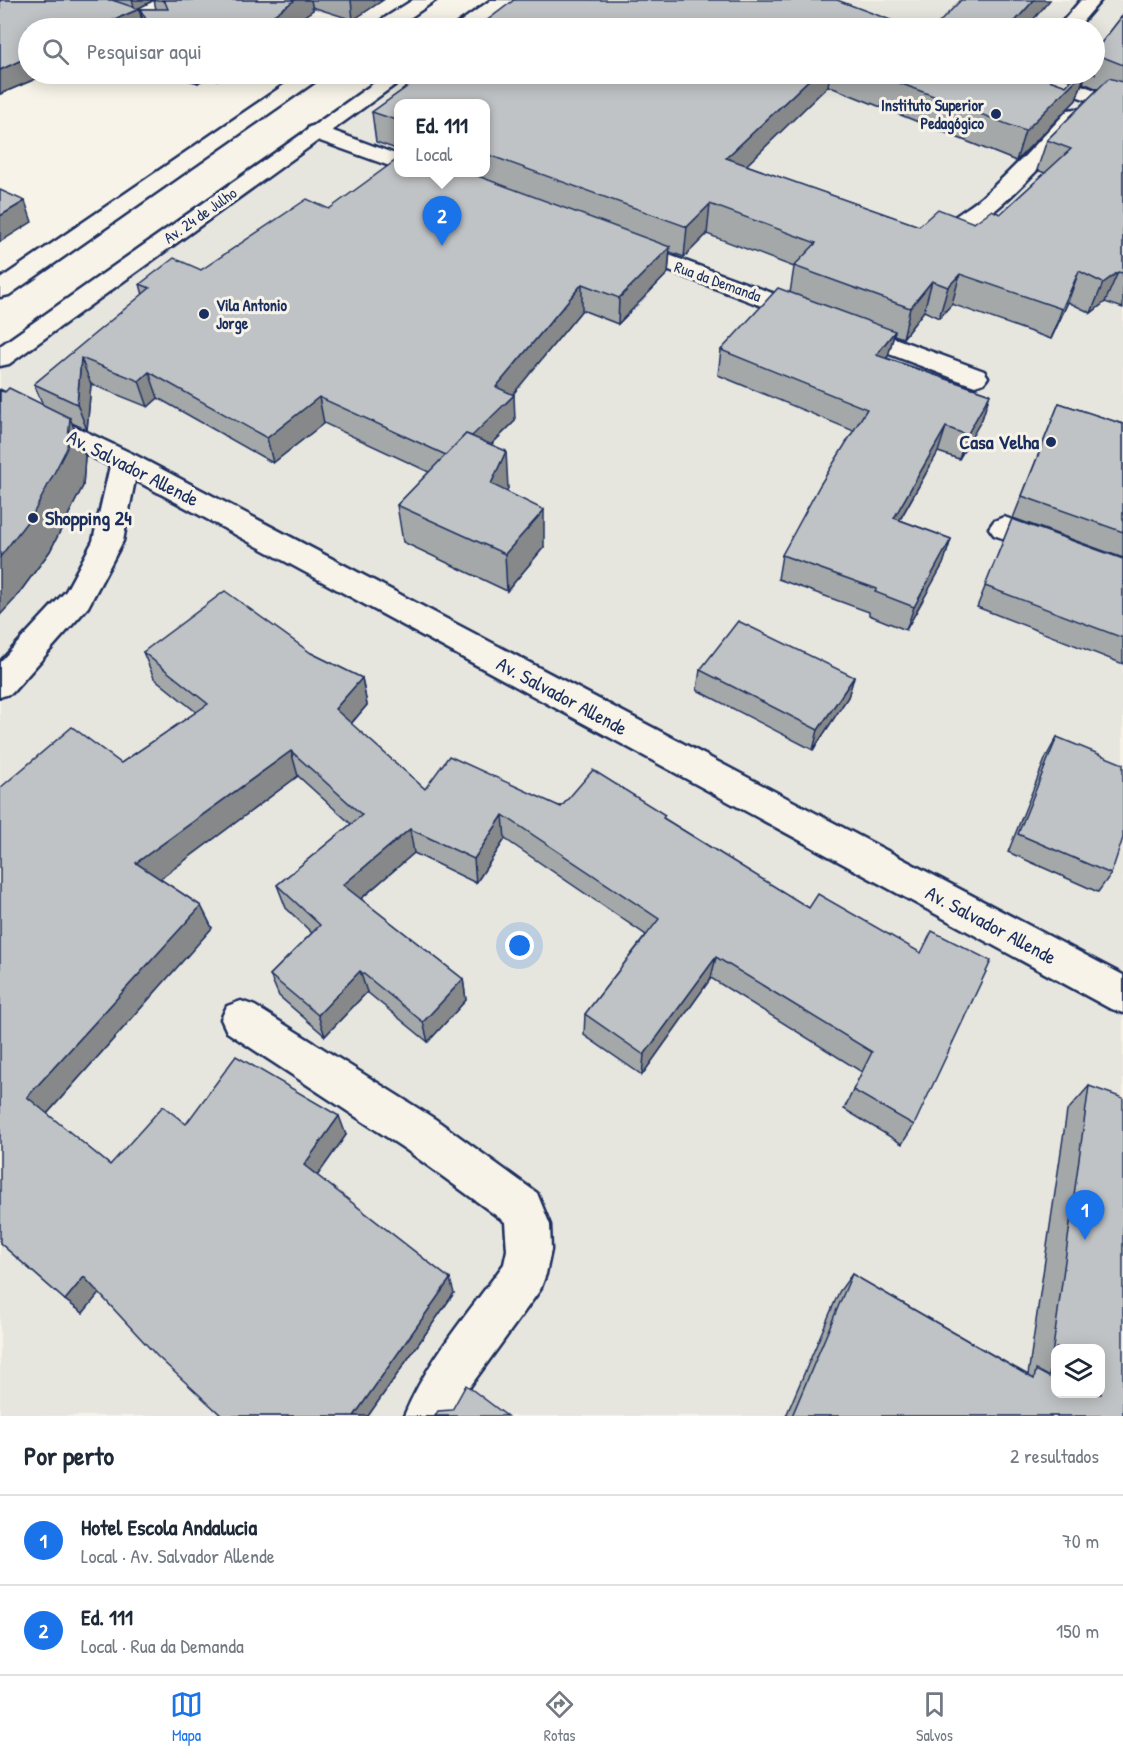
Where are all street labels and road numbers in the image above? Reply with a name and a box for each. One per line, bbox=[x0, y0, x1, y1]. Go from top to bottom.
street label: Av. 24 de Julho bbox=[159, 181, 241, 248]
street label: Rua da Demanda bbox=[672, 255, 764, 307]
street label: Av. Salvador Allende bbox=[63, 423, 204, 512]
street label: Av. Salvador Allende bbox=[492, 650, 632, 741]
street label: Av. Salvador Allende bbox=[921, 879, 1061, 970]

